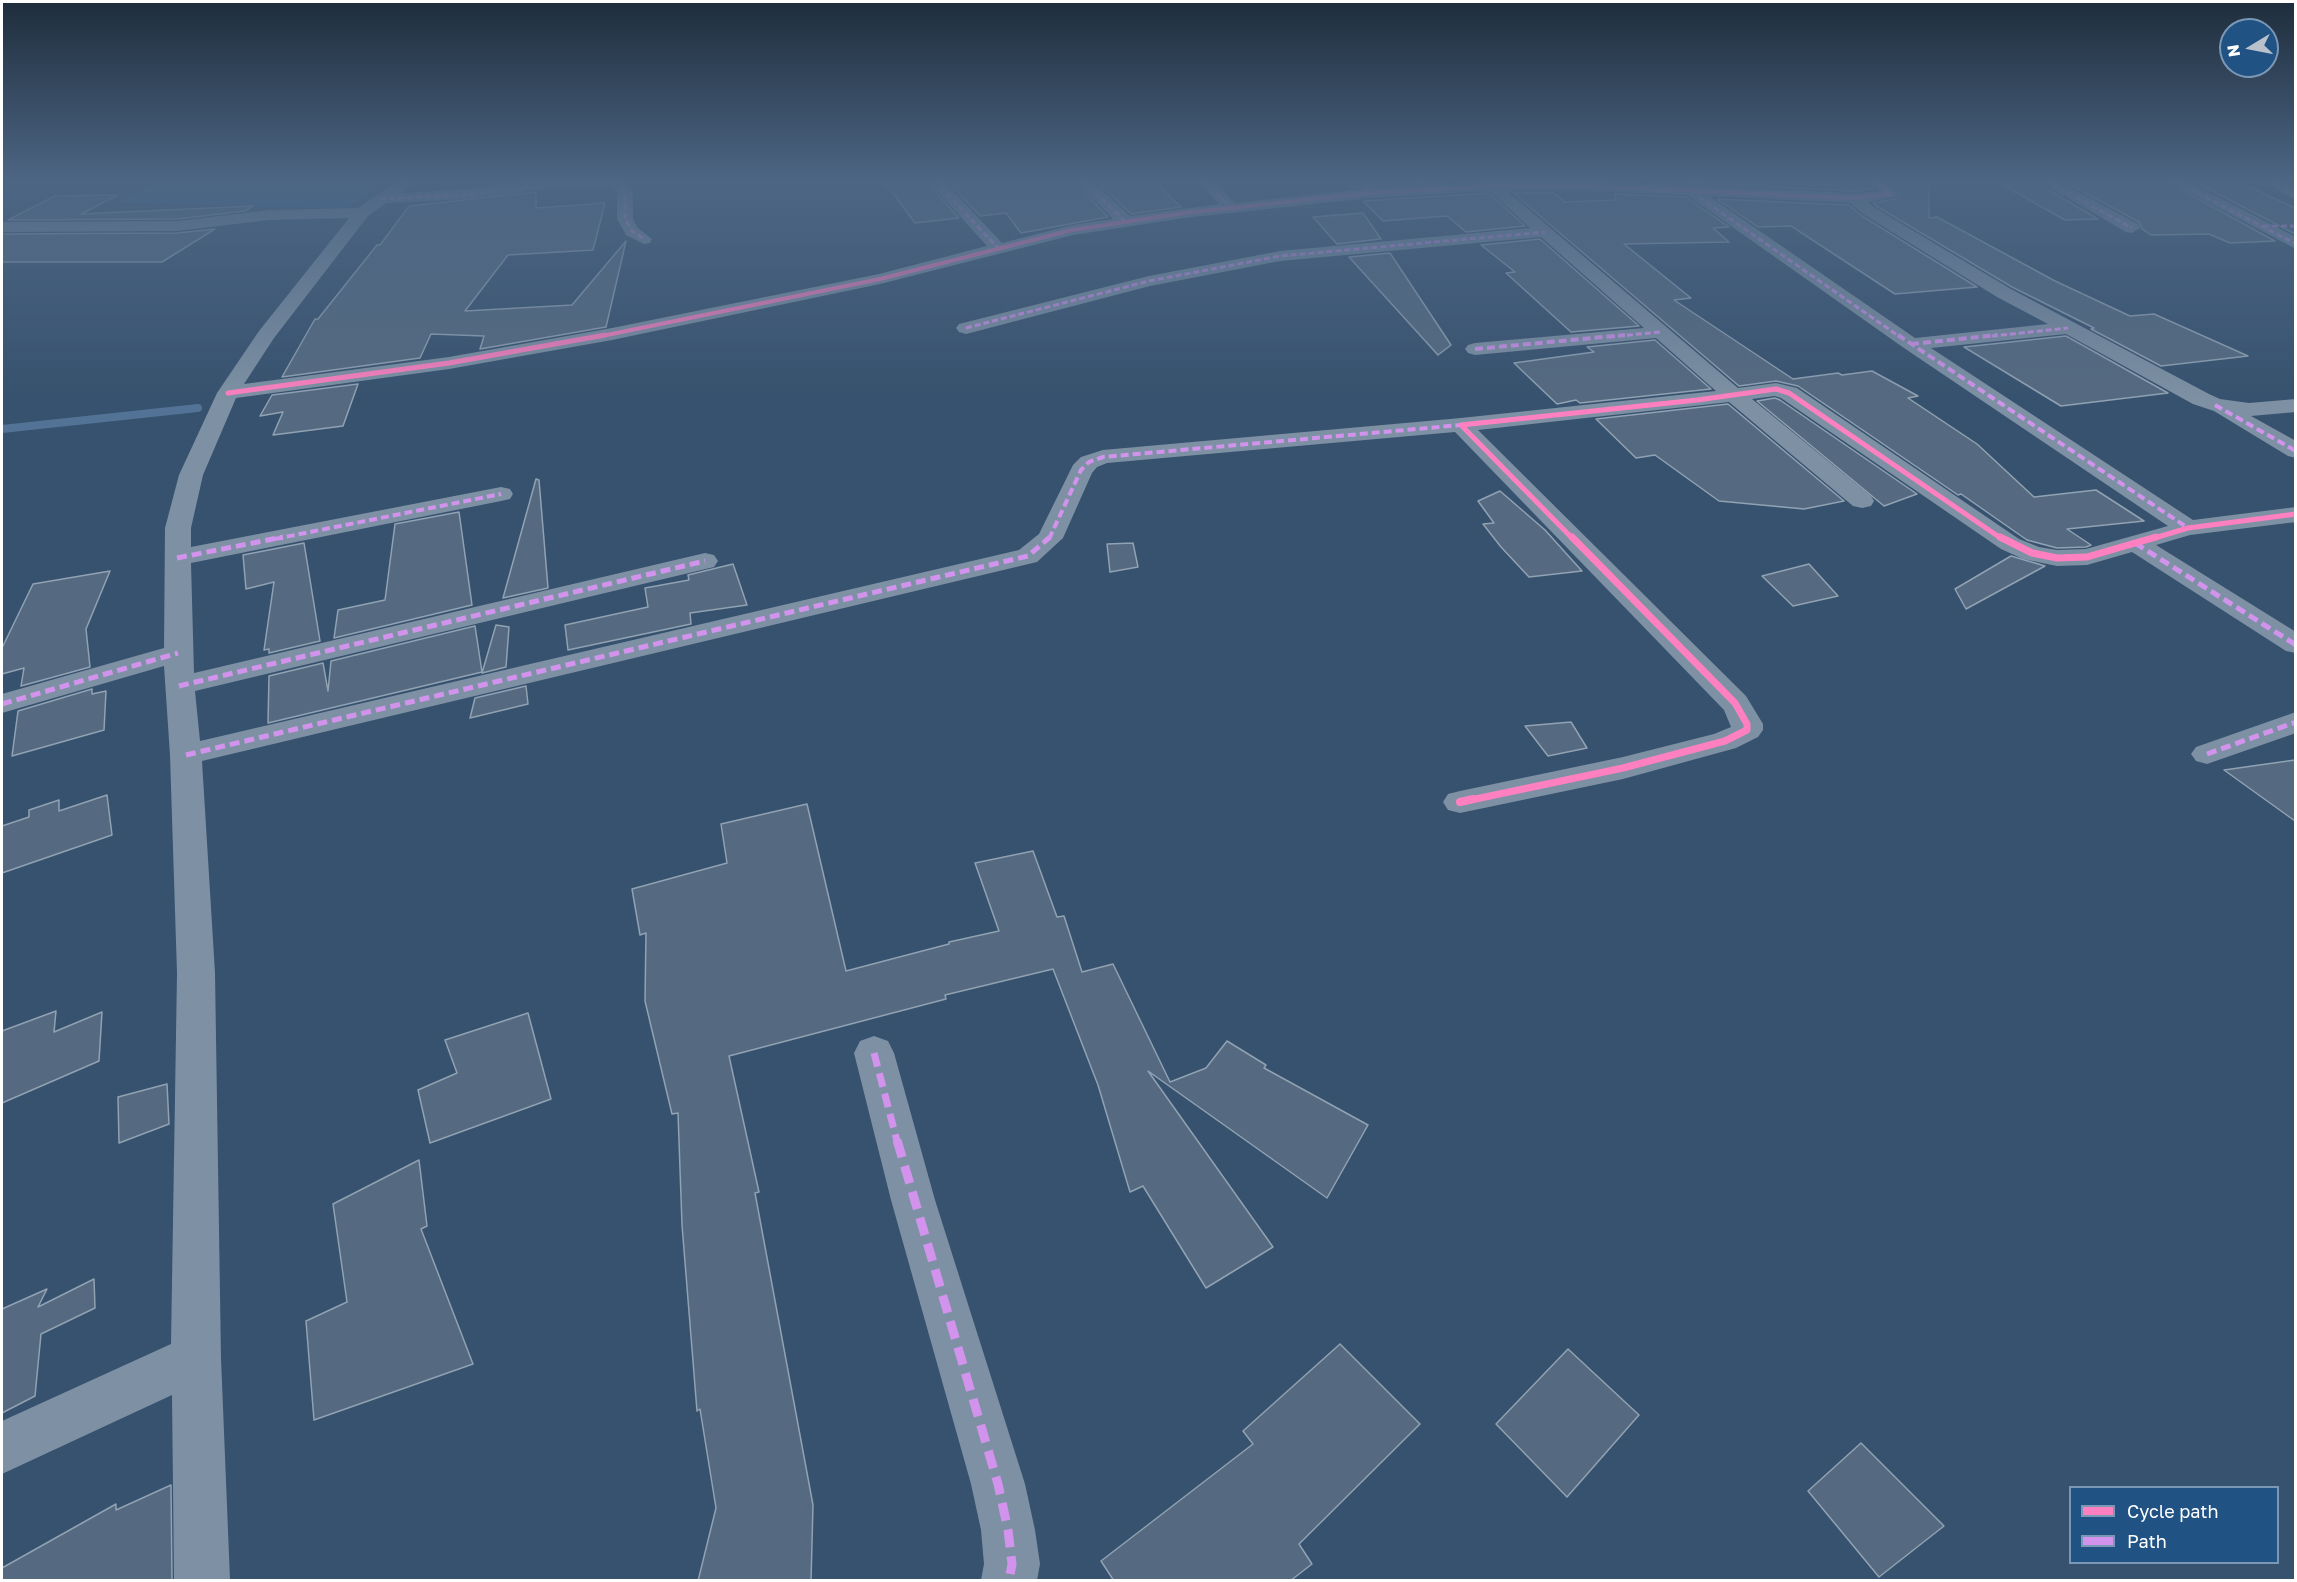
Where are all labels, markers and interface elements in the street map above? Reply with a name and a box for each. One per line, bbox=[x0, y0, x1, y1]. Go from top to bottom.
north arrow bbox=[2219, 18, 2279, 78]
text: N bbox=[2222, 43, 2244, 59]
legend bbox=[2069, 1486, 2279, 1564]
text: Cycle path bbox=[2127, 1500, 2219, 1522]
text: Path bbox=[2127, 1530, 2167, 1552]

